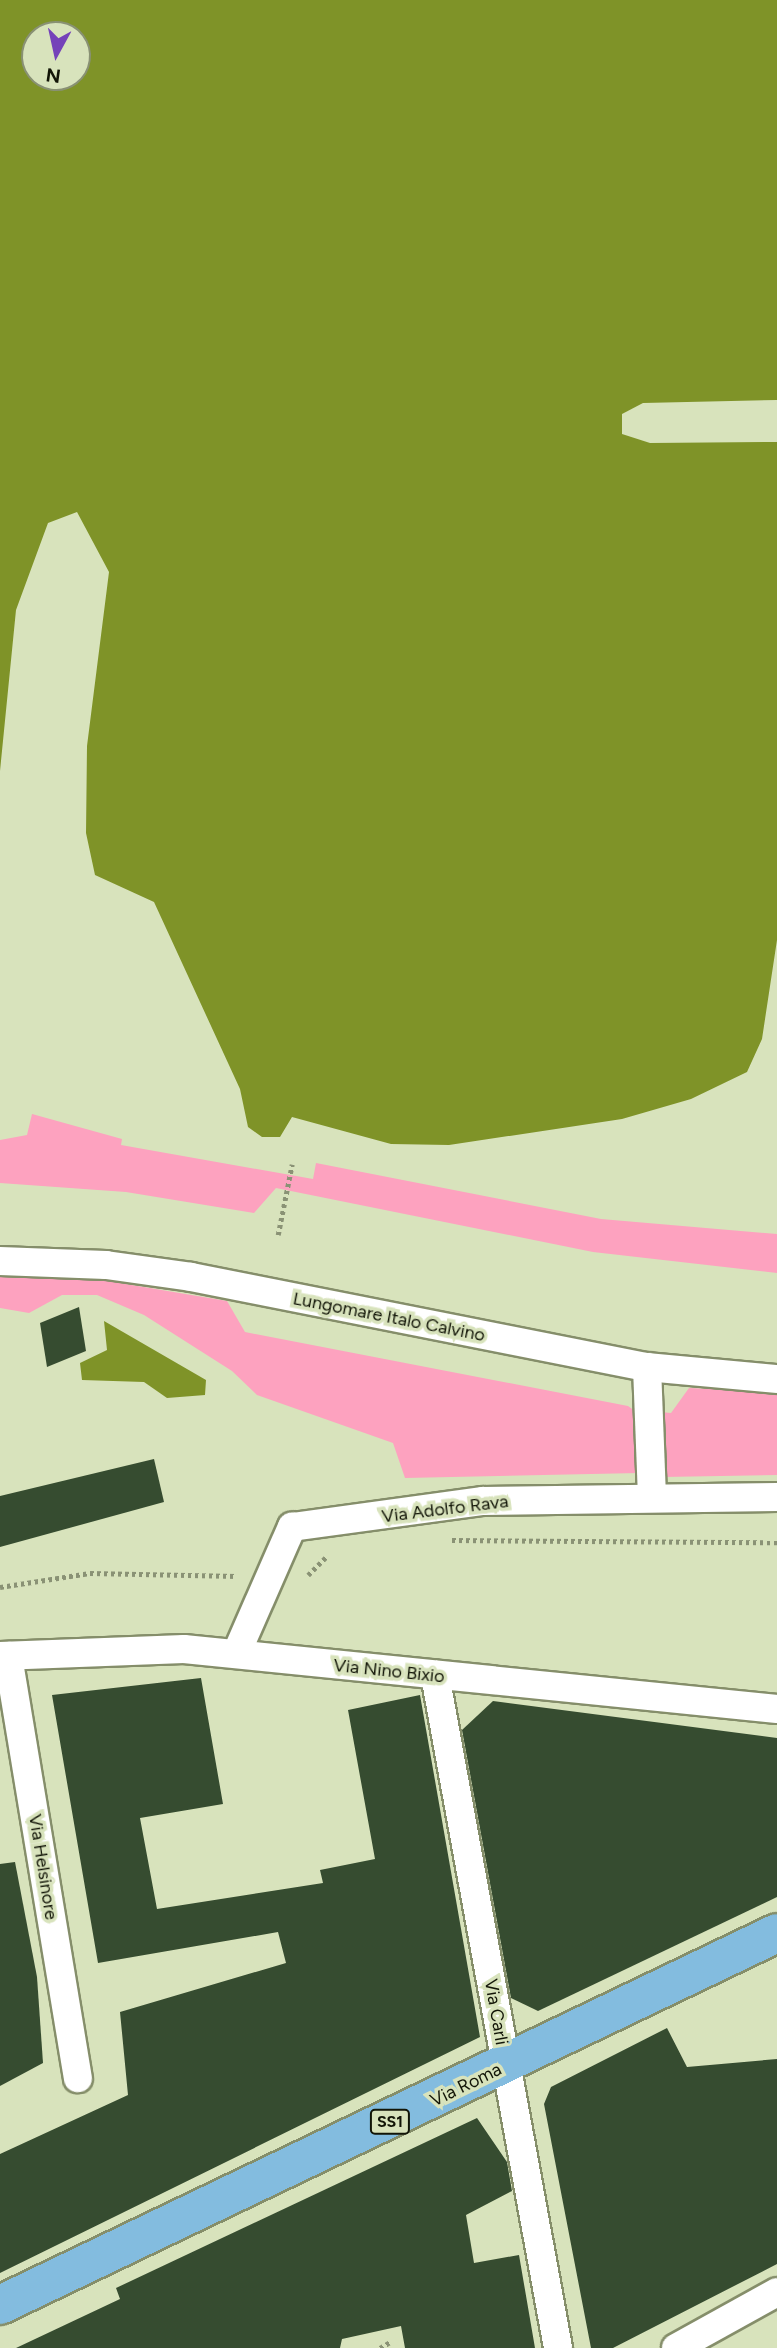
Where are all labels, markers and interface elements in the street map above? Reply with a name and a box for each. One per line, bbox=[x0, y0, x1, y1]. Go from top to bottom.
north arrow bbox=[21, 21, 91, 91]
text: N bbox=[44, 63, 62, 88]
street label: Lungomare Italo Calvino bbox=[291, 1288, 487, 1346]
street label: Via Adolfo Rava bbox=[380, 1491, 510, 1527]
street label: Via Nino Bixio bbox=[332, 1654, 446, 1688]
street label: Via Helsinore bbox=[24, 1813, 62, 1921]
street label: Via Carli bbox=[480, 1977, 512, 2047]
street label: Via Roma bbox=[427, 2059, 505, 2111]
road number: SS1 bbox=[369, 2110, 411, 2134]

